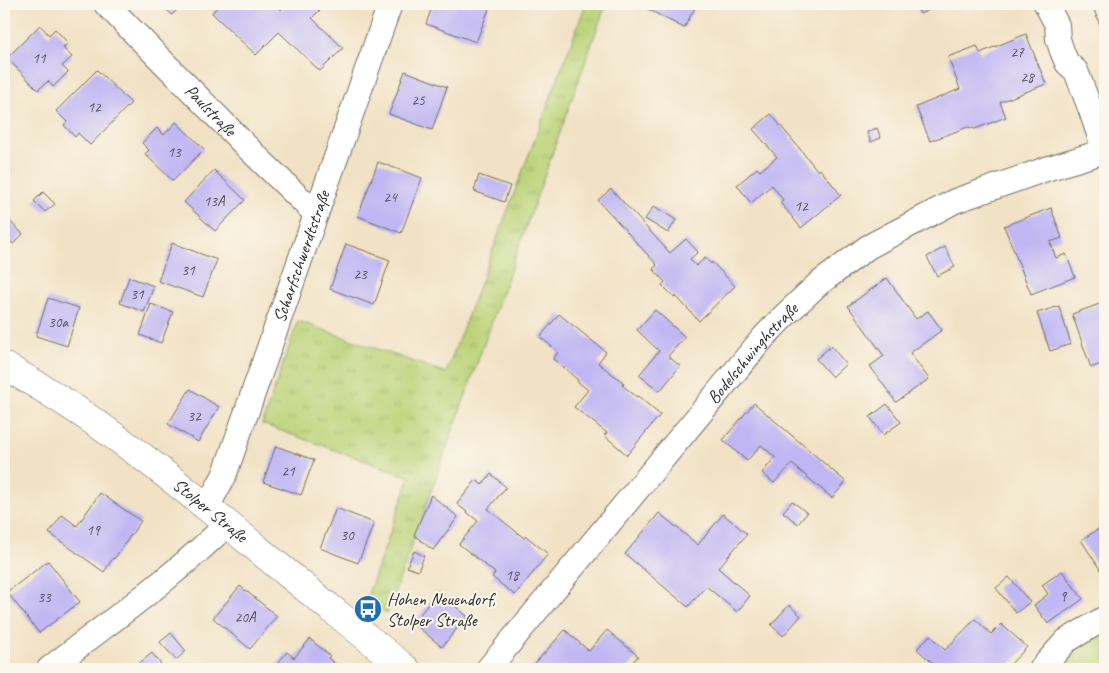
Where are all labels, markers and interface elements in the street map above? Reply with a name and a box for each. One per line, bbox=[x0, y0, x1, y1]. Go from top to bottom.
house number: 27 bbox=[1010, 43, 1025, 62]
house number: 11 bbox=[32, 49, 47, 68]
house number: 28 bbox=[1020, 68, 1035, 87]
street label: Paulstraße bbox=[180, 79, 242, 141]
house number: 25 bbox=[411, 91, 426, 110]
house number: 12 bbox=[87, 98, 102, 117]
house number: 13 bbox=[167, 143, 182, 162]
street label: Scharfschwerdtstraße bbox=[268, 187, 335, 325]
house number: 24 bbox=[383, 188, 398, 207]
house number: 13A bbox=[203, 192, 226, 211]
house number: 12 bbox=[794, 197, 809, 216]
house number: 31 bbox=[181, 261, 196, 280]
house number: 23 bbox=[353, 265, 368, 284]
house number: 31 bbox=[130, 285, 145, 304]
street label: Bodelschwinghstraße bbox=[702, 297, 803, 408]
house number: 30a bbox=[48, 313, 69, 332]
house number: 32 bbox=[187, 407, 202, 426]
house number: 21 bbox=[281, 462, 296, 481]
street label: Stolper Straße bbox=[169, 473, 253, 548]
house number: 19 bbox=[86, 521, 101, 540]
house number: 30 bbox=[340, 526, 355, 545]
house number: 18 bbox=[505, 566, 520, 585]
house number: 9 bbox=[1060, 587, 1068, 606]
house number: 33 bbox=[37, 588, 52, 607]
place label: Hohen Neuendorf, Stolper Straße bbox=[387, 588, 497, 631]
bus stop icon: Hohen Neuendorf, Stolper Straße bbox=[353, 594, 383, 624]
house number: 20A bbox=[234, 608, 257, 627]

